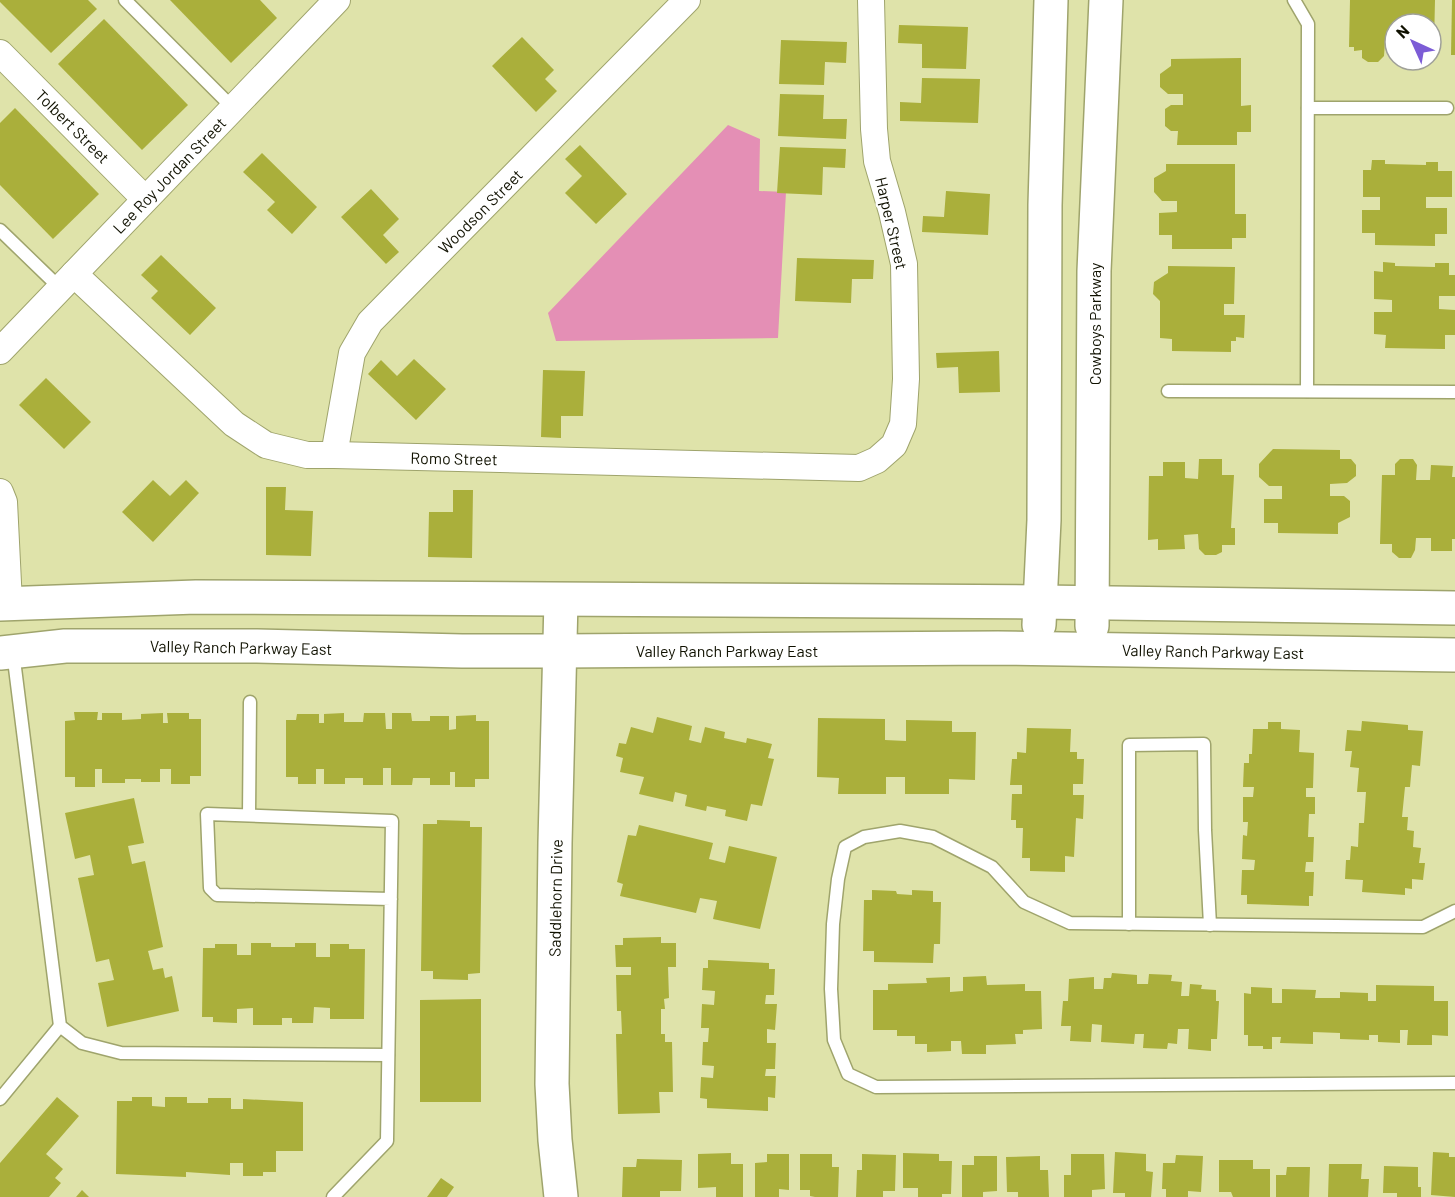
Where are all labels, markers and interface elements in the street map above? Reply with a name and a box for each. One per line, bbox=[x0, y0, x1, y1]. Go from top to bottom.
north arrow bbox=[1383, 12, 1443, 72]
text: N bbox=[1392, 21, 1413, 42]
street label: Tolbert Street bbox=[32, 85, 114, 167]
street label: Lee Roy Jordan Street bbox=[109, 113, 229, 237]
street label: Woodson Street bbox=[434, 165, 526, 257]
street label: Harper Street bbox=[872, 175, 912, 271]
street label: Cowboys Parkway bbox=[1085, 262, 1104, 385]
street label: Romo Street bbox=[410, 448, 498, 468]
street label: Valley Ranch Parkway East bbox=[150, 636, 332, 658]
street label: Valley Ranch Parkway East bbox=[1122, 640, 1304, 662]
street label: Valley Ranch Parkway East bbox=[636, 641, 818, 660]
street label: Saddlehorn Drive bbox=[544, 839, 566, 957]

